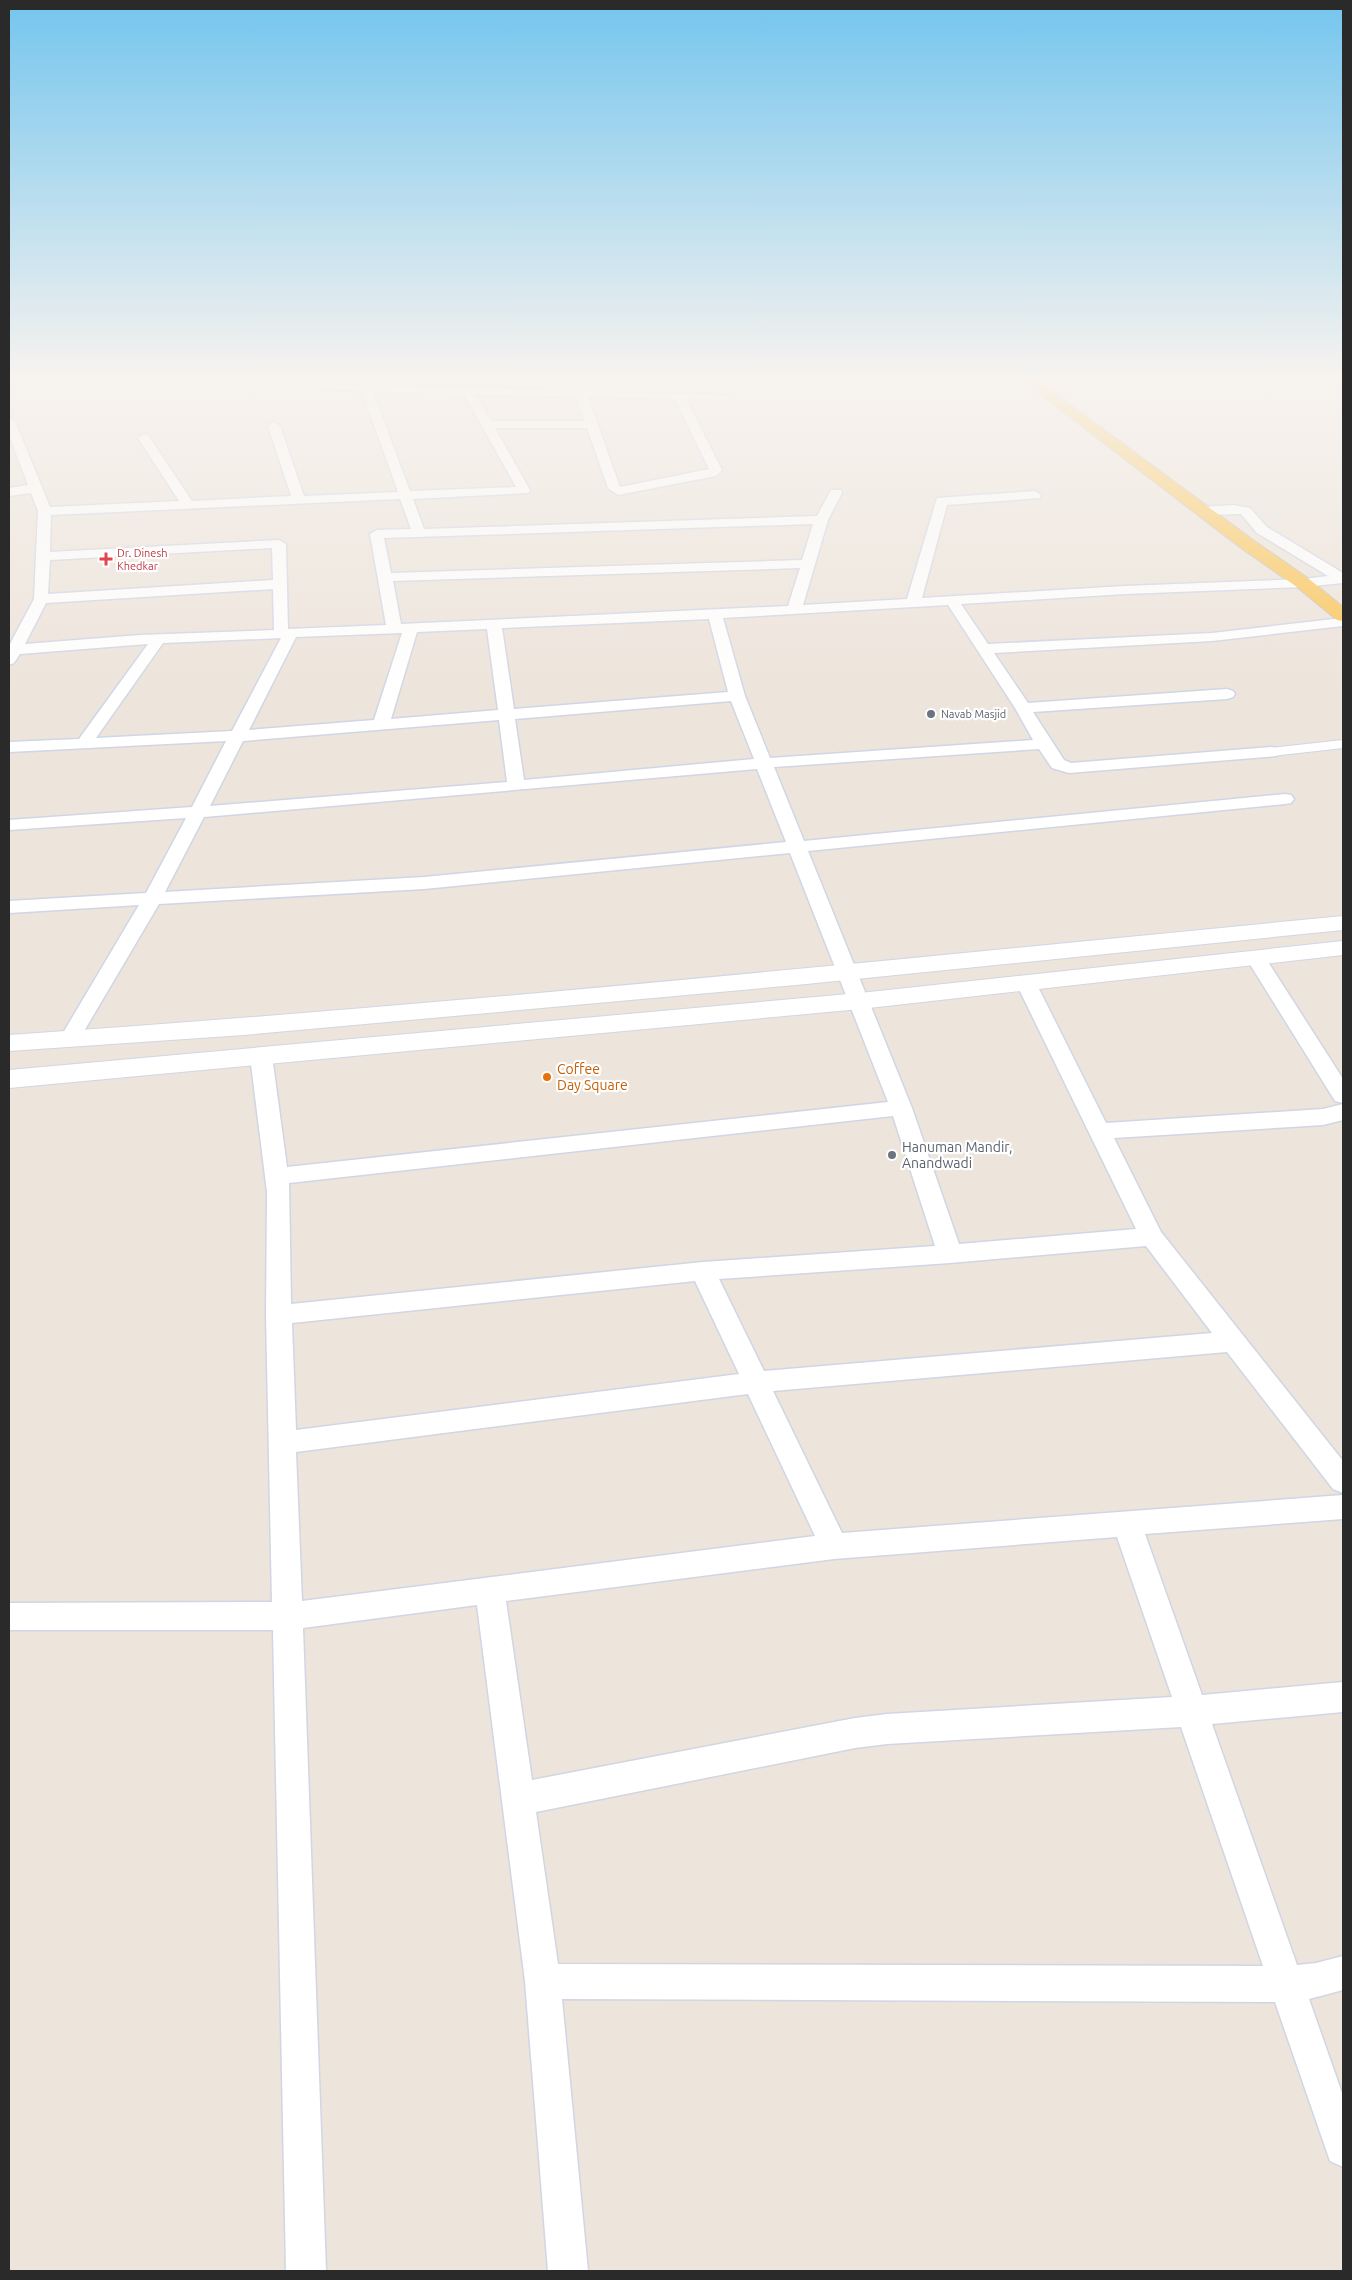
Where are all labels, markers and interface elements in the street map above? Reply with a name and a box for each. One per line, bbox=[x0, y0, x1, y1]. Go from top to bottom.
place label: Dr. Dinesh Khedkar bbox=[117, 547, 168, 572]
marker: Dr. Dinesh Khedkar bbox=[99, 552, 113, 566]
marker: Navab Masjid bbox=[925, 708, 937, 720]
place label: Navab Masjid bbox=[941, 708, 1006, 720]
place label: Coffee Day Square bbox=[557, 1061, 628, 1093]
marker: Coffee Day Square bbox=[541, 1071, 553, 1083]
place label: Hanuman Mandir, Anandwadi bbox=[902, 1139, 1012, 1171]
marker: Hanuman Mandir, Anandwadi bbox=[886, 1149, 898, 1161]

